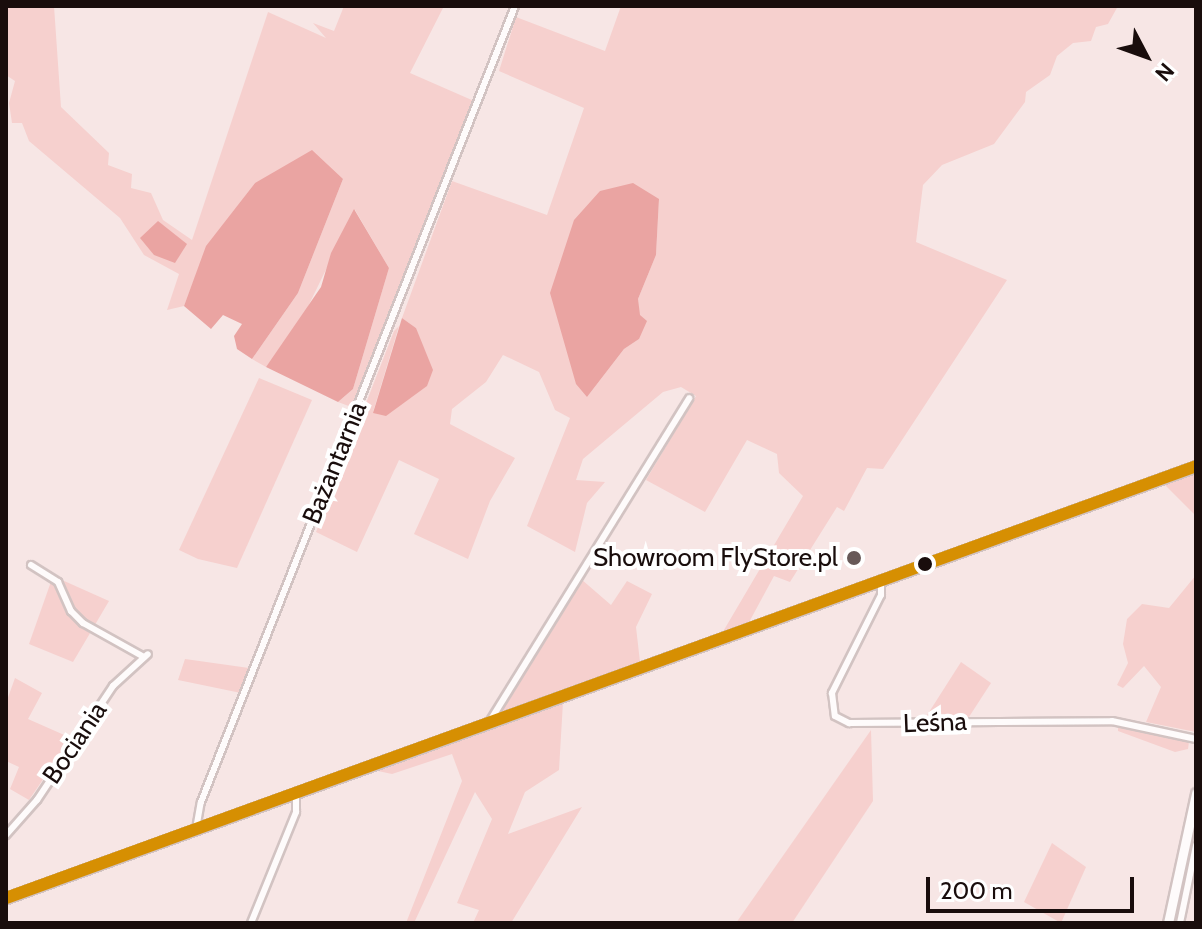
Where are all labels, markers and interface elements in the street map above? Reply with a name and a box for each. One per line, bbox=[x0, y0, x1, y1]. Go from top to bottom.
north arrow bbox=[1106, 16, 1186, 96]
text: N bbox=[1149, 57, 1180, 87]
street label: Bażantarnia bbox=[296, 397, 374, 529]
place label: Showroom FlyStore.pl bbox=[593, 542, 838, 574]
marker: Showroom FlyStore.pl bbox=[845, 549, 863, 567]
unlabelled marker bbox=[917, 556, 933, 572]
street label: Bociania bbox=[36, 696, 114, 790]
street label: Leśna bbox=[903, 706, 967, 740]
scale bar bbox=[930, 861, 1138, 911]
text: 200 m bbox=[940, 876, 1013, 905]

